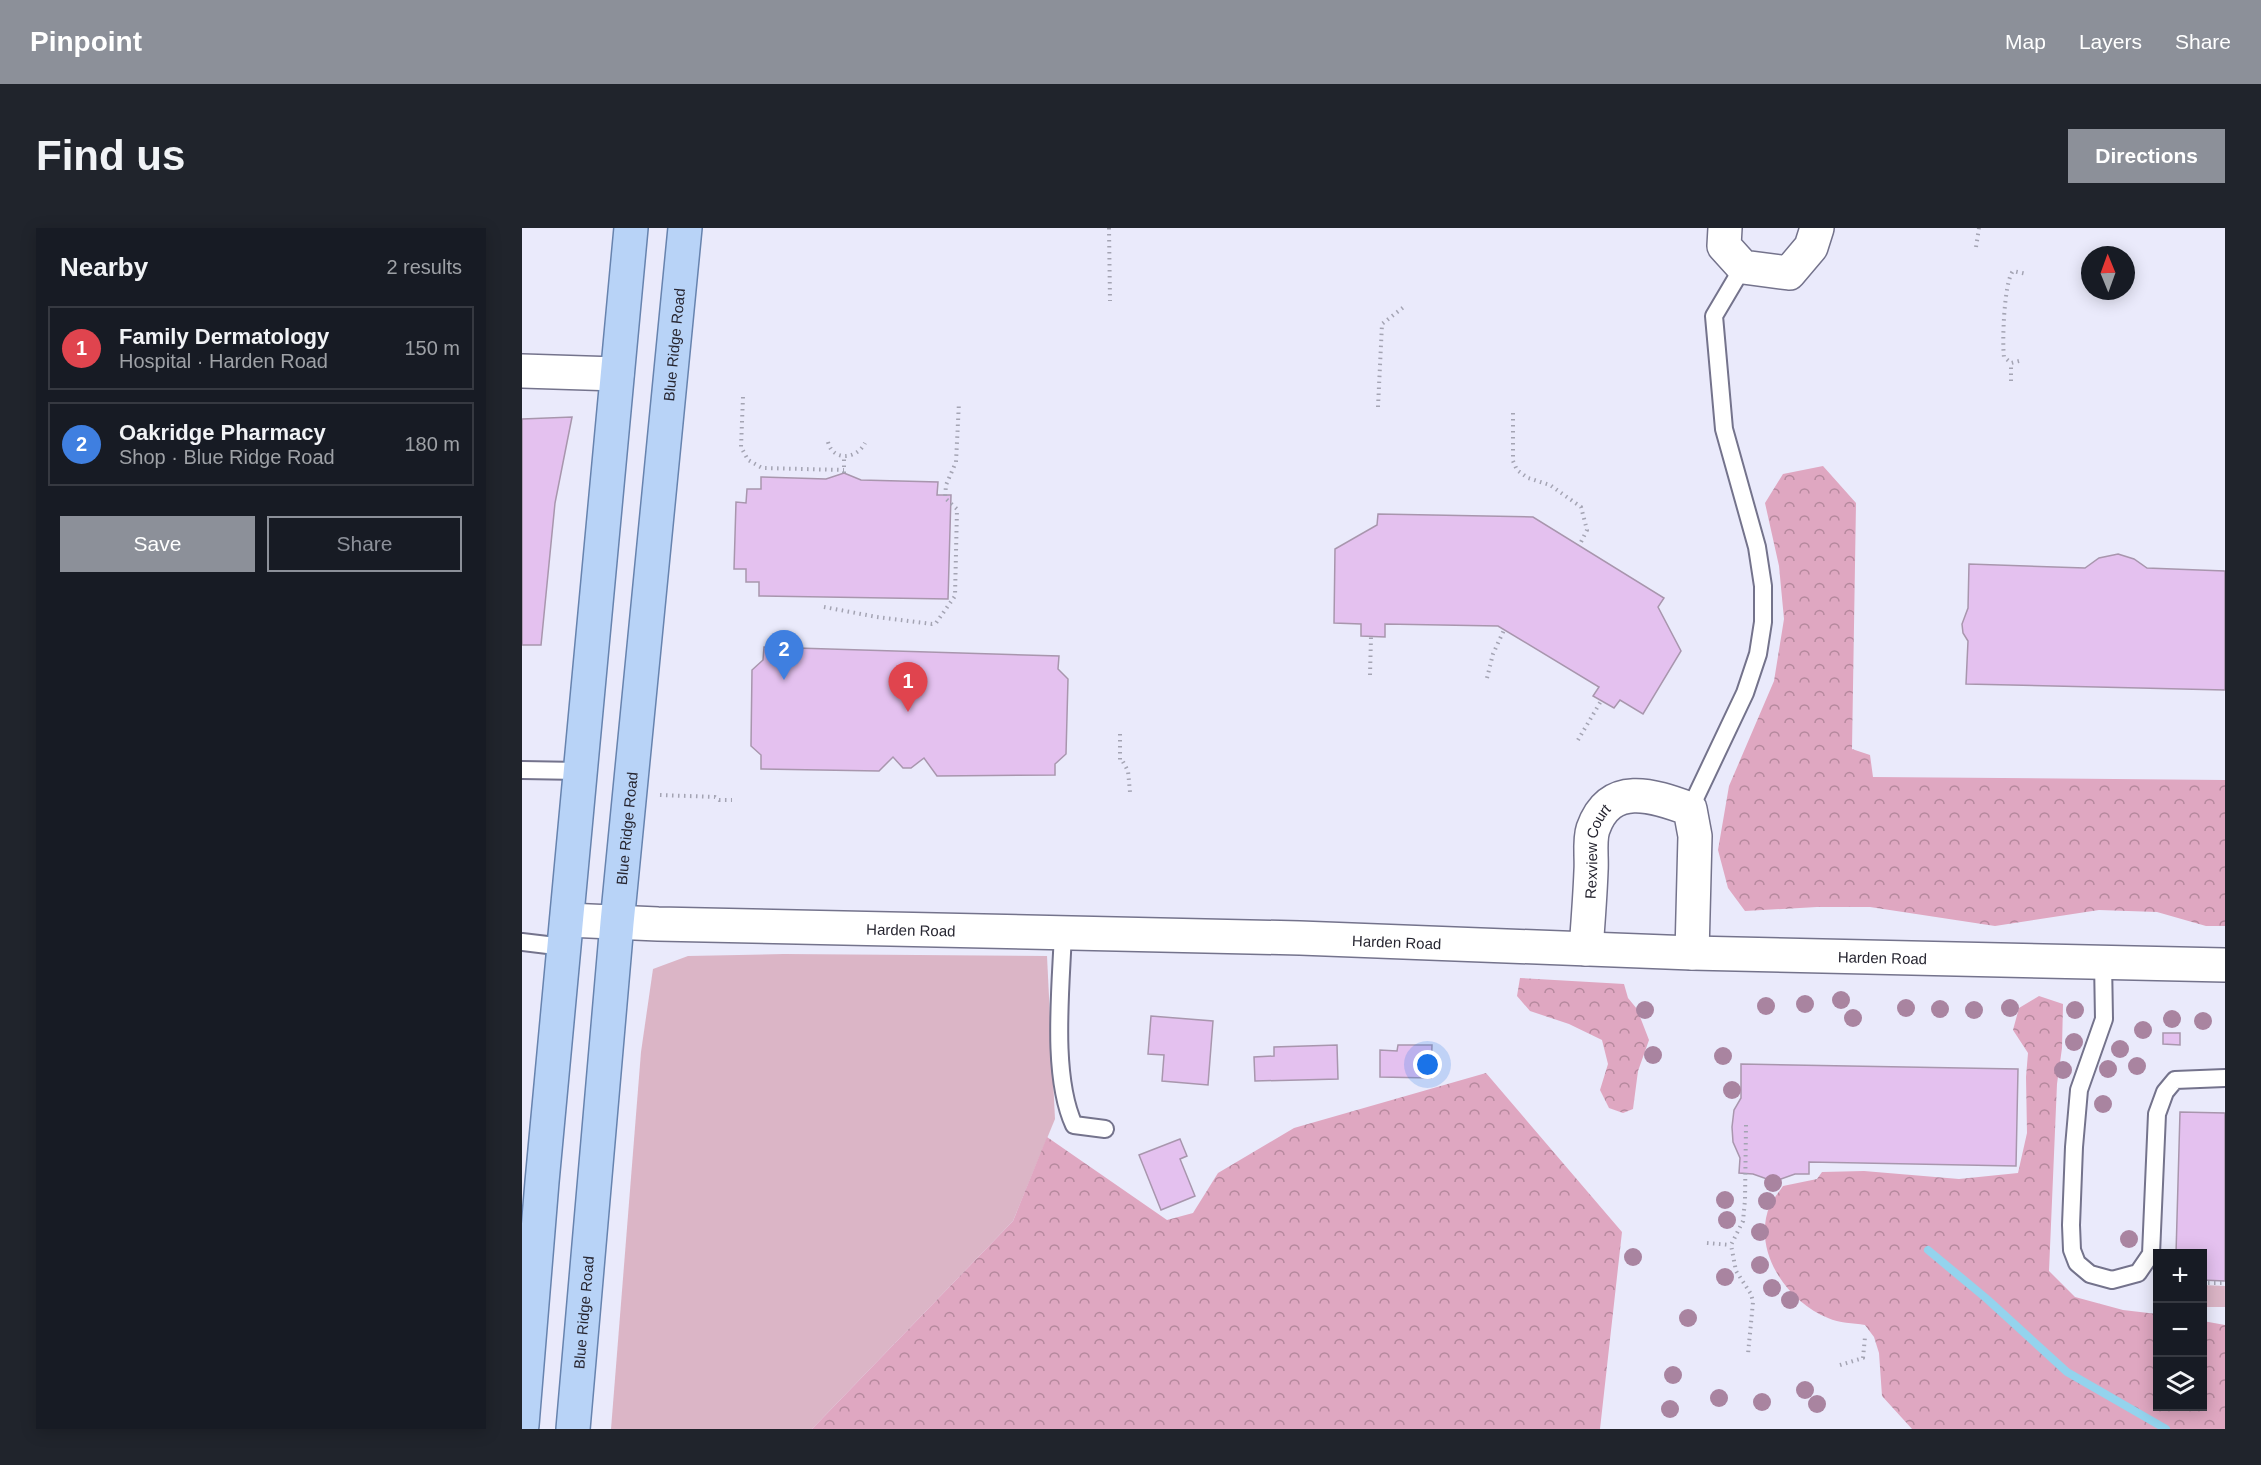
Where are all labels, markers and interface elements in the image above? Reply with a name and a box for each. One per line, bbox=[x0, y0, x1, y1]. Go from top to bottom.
text: Pinpoint bbox=[30, 26, 142, 57]
text: Map bbox=[2005, 30, 2046, 53]
text: Layers bbox=[2079, 30, 2142, 53]
text: Share bbox=[2175, 30, 2231, 53]
button: Directions bbox=[2068, 129, 2225, 183]
text: Find us bbox=[36, 132, 185, 179]
north arrow bbox=[2081, 246, 2135, 300]
text: Nearby bbox=[60, 252, 148, 282]
text: 2 results bbox=[386, 256, 462, 278]
street label: Blue Ridge Road bbox=[660, 287, 688, 402]
text: Family Dermatology bbox=[119, 324, 329, 349]
text: 1 bbox=[76, 337, 87, 359]
text: 150 m bbox=[404, 337, 460, 359]
text: Hospital · Harden Road bbox=[119, 350, 328, 372]
text: Oakridge Pharmacy bbox=[119, 420, 326, 445]
text: 2 bbox=[76, 433, 87, 455]
text: 180 m bbox=[404, 433, 460, 455]
text: Shop · Blue Ridge Road bbox=[119, 446, 335, 468]
button: Save bbox=[60, 516, 255, 572]
button: Share bbox=[267, 516, 462, 572]
pin: 2 bbox=[764, 630, 804, 680]
pin: 1 bbox=[888, 662, 928, 712]
street label: Blue Ridge Road bbox=[612, 771, 640, 886]
street label: Rexview Court bbox=[1581, 799, 1614, 899]
street label: Harden Road bbox=[866, 920, 956, 939]
street label: Harden Road bbox=[1352, 931, 1442, 952]
street label: Harden Road bbox=[1838, 948, 1927, 967]
your location bbox=[1413, 1050, 1442, 1079]
map controls bbox=[2153, 1249, 2207, 1411]
button: + bbox=[2153, 1249, 2207, 1303]
street label: Blue Ridge Road bbox=[570, 1255, 597, 1370]
button: − bbox=[2153, 1303, 2207, 1357]
button: layers bbox=[2153, 1357, 2207, 1411]

